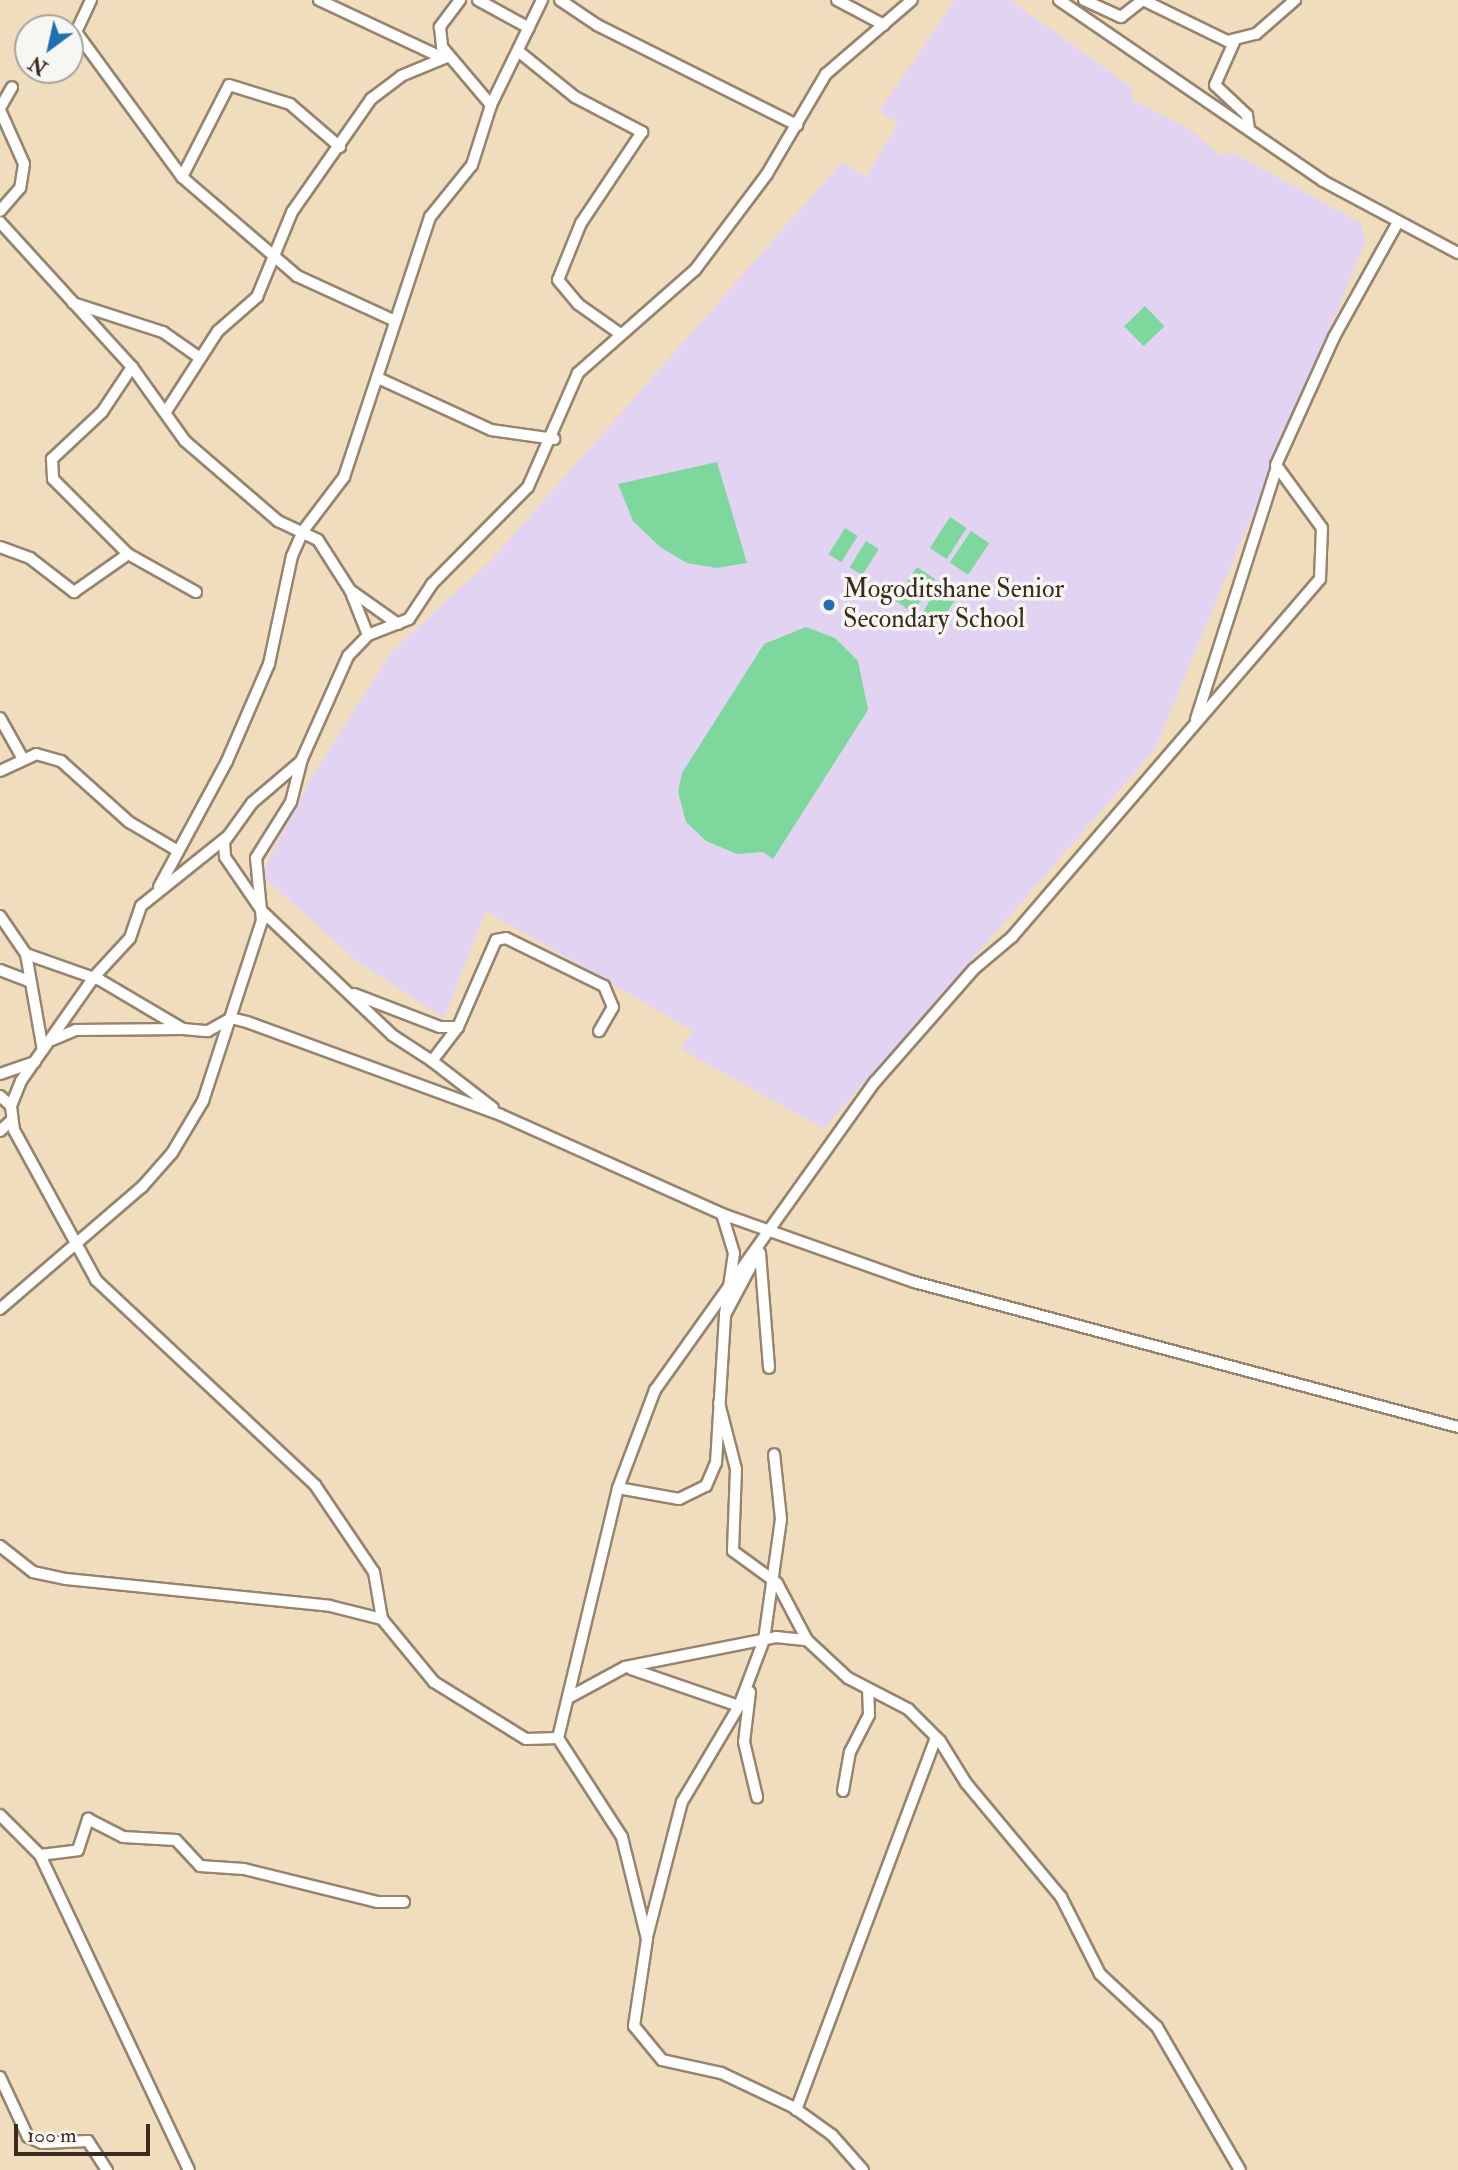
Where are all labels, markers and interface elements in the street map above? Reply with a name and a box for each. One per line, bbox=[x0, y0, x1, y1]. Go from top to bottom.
north arrow bbox=[14, 14, 84, 84]
text: N bbox=[25, 50, 52, 80]
place label: Mogoditshane Senior Secondary School bbox=[843, 574, 1064, 636]
marker: Mogoditshane Senior Secondary School bbox=[821, 597, 837, 613]
scale bar bbox=[18, 2110, 154, 2154]
text: 100 m bbox=[27, 2122, 77, 2149]

